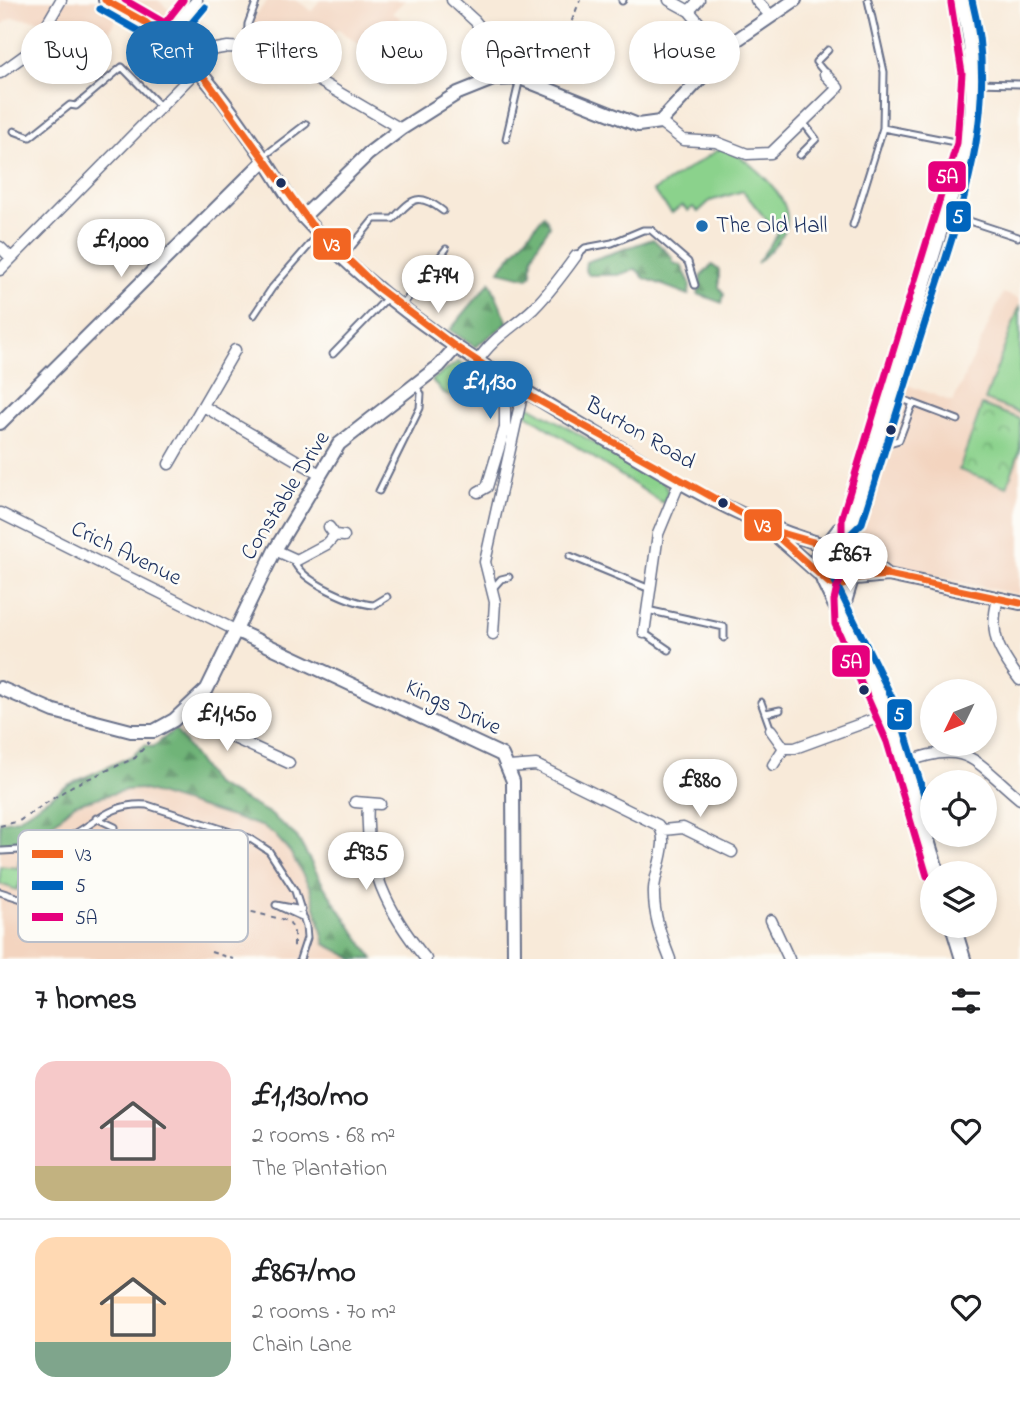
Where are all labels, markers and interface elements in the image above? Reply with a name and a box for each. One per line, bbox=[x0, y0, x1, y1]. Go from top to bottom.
chip: Buy bbox=[21, 21, 112, 84]
chip: Rent bbox=[126, 21, 218, 84]
chip: Filters bbox=[232, 21, 342, 84]
chip: New bbox=[356, 21, 447, 84]
chip: Apartment bbox=[461, 21, 615, 84]
chip: House bbox=[629, 21, 740, 84]
line badge: 5A bbox=[927, 160, 967, 193]
text: 5A bbox=[936, 165, 959, 192]
unlabelled marker bbox=[274, 176, 288, 190]
line badge: 5 bbox=[945, 200, 972, 233]
text: 5 bbox=[953, 205, 964, 232]
place label: The Old Hall bbox=[716, 210, 827, 243]
marker: The Old Hall bbox=[694, 218, 710, 234]
pin: £1,000 bbox=[64, 219, 178, 279]
text: £1,000 bbox=[93, 225, 149, 258]
line badge: V3 bbox=[312, 227, 352, 261]
text: V3 bbox=[323, 233, 341, 260]
pin: £794 bbox=[397, 256, 479, 315]
text: £794 bbox=[418, 261, 458, 294]
pin: £1,130 bbox=[433, 362, 547, 421]
text: £1,130 bbox=[464, 367, 516, 400]
street label: Burton Road bbox=[578, 389, 701, 479]
unlabelled marker bbox=[884, 423, 898, 437]
street label: Constable Drive bbox=[233, 424, 339, 567]
unlabelled marker bbox=[716, 496, 730, 510]
line badge: V3 bbox=[743, 508, 783, 542]
street label: Crich Avenue bbox=[65, 513, 188, 595]
text: V3 bbox=[754, 514, 772, 541]
pin: £867 bbox=[809, 534, 891, 593]
text: £867 bbox=[829, 539, 871, 572]
line badge: 5A bbox=[831, 644, 871, 678]
text: 5A bbox=[840, 650, 863, 677]
street label: Kings Drive bbox=[399, 671, 507, 746]
north arrow bbox=[920, 679, 998, 756]
map controls bbox=[920, 679, 997, 938]
unlabelled marker bbox=[857, 683, 871, 697]
pin: £1,450 bbox=[170, 694, 284, 753]
line badge: 5 bbox=[886, 698, 913, 731]
text: £1,450 bbox=[198, 699, 256, 732]
text: 5 bbox=[894, 703, 905, 730]
pin: £880 bbox=[659, 760, 741, 819]
text: £880 bbox=[679, 765, 721, 798]
button: locate bbox=[920, 770, 997, 847]
legend bbox=[18, 830, 248, 942]
pin: £935 bbox=[325, 832, 407, 892]
text: £935 bbox=[344, 838, 388, 871]
text: V3 bbox=[74, 843, 92, 870]
button: layers bbox=[920, 861, 997, 938]
text: 5 bbox=[75, 874, 86, 901]
text: 5A bbox=[75, 906, 98, 933]
text: 7 homes bbox=[35, 979, 137, 1023]
icon: filters bbox=[947, 982, 985, 1020]
text: £1,130/mo bbox=[252, 1076, 369, 1120]
icon: home bbox=[91, 1089, 175, 1173]
icon: heart bbox=[947, 1112, 985, 1150]
text: 2 rooms · 68 m² bbox=[252, 1120, 395, 1153]
text: The Plantation bbox=[252, 1153, 387, 1186]
text: £867/mo bbox=[252, 1252, 356, 1296]
icon: home bbox=[91, 1265, 175, 1349]
icon: heart bbox=[947, 1288, 985, 1326]
text: 2 rooms · 70 m² bbox=[252, 1296, 396, 1329]
text: Chain Lane bbox=[252, 1329, 352, 1362]

